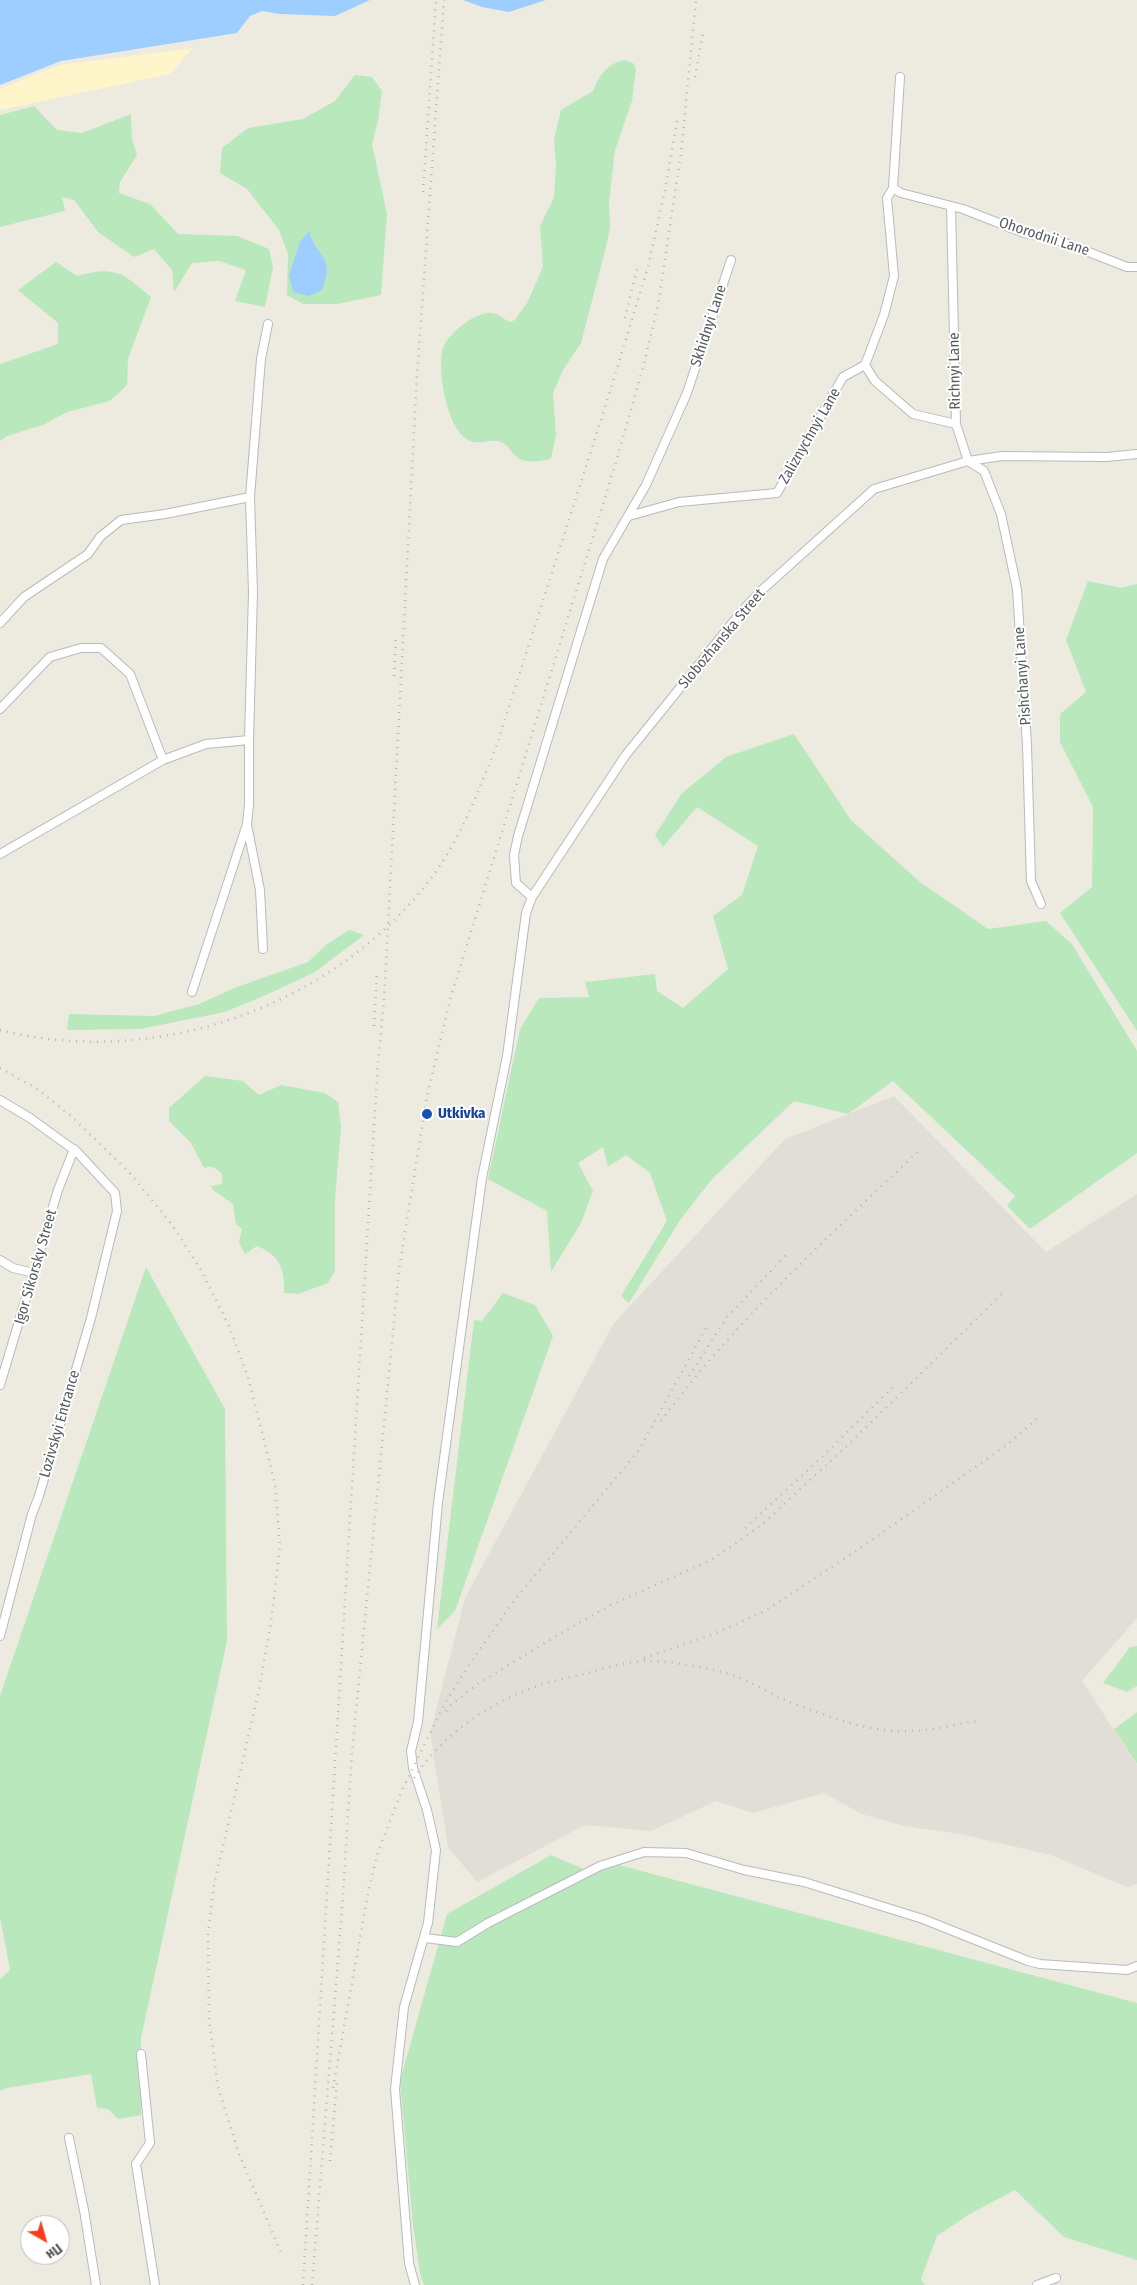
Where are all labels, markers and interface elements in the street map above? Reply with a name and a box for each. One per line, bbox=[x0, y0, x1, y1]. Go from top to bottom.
street label: Ohorodnii Lane bbox=[996, 214, 1092, 260]
street label: Skhidnyi Lane bbox=[687, 283, 731, 369]
street label: Richnyi Lane bbox=[945, 332, 965, 410]
street label: Zaliznychnyi Lane bbox=[775, 385, 845, 487]
street label: Slobozhanska Street bbox=[675, 585, 769, 693]
street label: Pishchanyi Lane bbox=[1011, 626, 1035, 726]
place label: Utkivka bbox=[438, 1105, 486, 1123]
marker: Utkivka bbox=[420, 1107, 434, 1121]
street label: Igor Sikorsky Street bbox=[11, 1207, 61, 1327]
street label: Lozivskyi Entrance bbox=[36, 1368, 84, 1480]
north arrow bbox=[20, 2215, 70, 2265]
text: Пн bbox=[42, 2240, 65, 2263]

